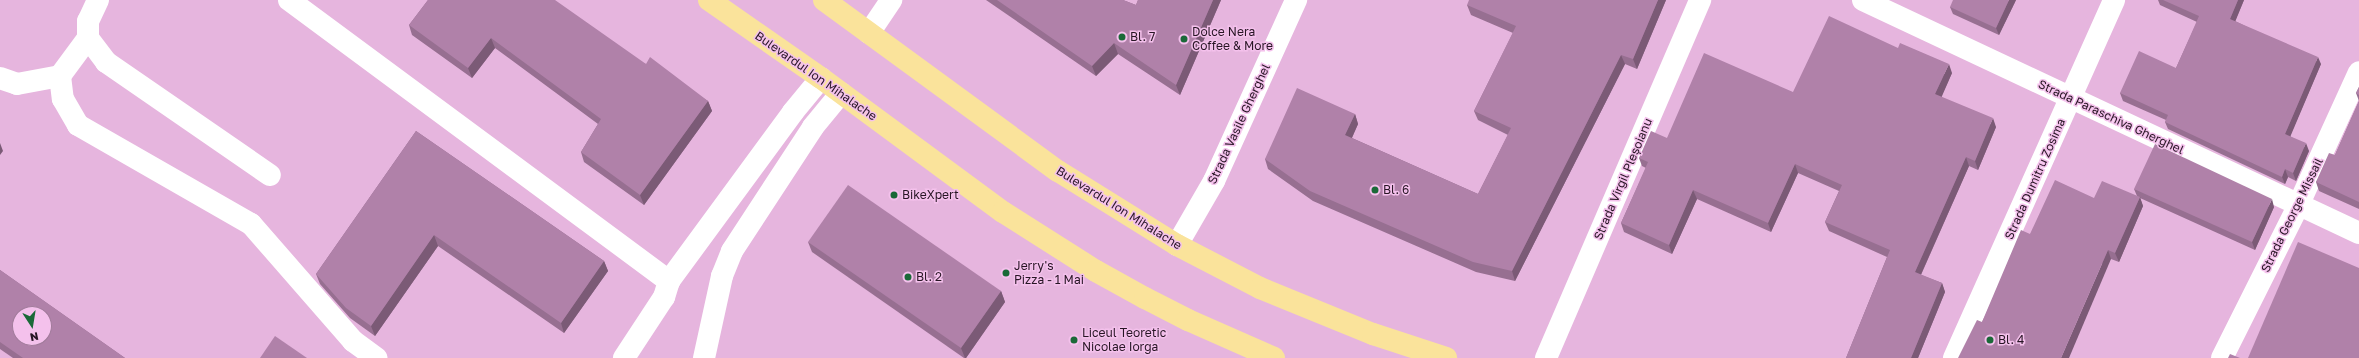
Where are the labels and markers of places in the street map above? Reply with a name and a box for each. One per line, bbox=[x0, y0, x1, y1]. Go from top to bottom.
place label: Dolce Nera Coffee & More bbox=[1192, 25, 1273, 53]
place label: Bl. 7 bbox=[1130, 30, 1155, 44]
marker: Bl. 7 bbox=[1117, 32, 1127, 42]
marker: Dolce Nera Coffee & More bbox=[1179, 34, 1189, 44]
place label: Bl. 6 bbox=[1383, 183, 1409, 197]
marker: Bl. 6 bbox=[1370, 185, 1380, 195]
place label: BikeXpert bbox=[902, 188, 959, 202]
marker: BikeXpert bbox=[889, 190, 899, 200]
place label: Jerry's Pizza - 1 Mai bbox=[1014, 259, 1084, 287]
marker: Jerry's Pizza - 1 Mai bbox=[1001, 268, 1011, 278]
place label: Bl. 2 bbox=[916, 270, 942, 284]
marker: Bl. 2 bbox=[903, 272, 913, 282]
place label: Liceul Teoretic Nicolae Iorga bbox=[1082, 326, 1166, 354]
place label: Bl. 4 bbox=[1998, 333, 2024, 347]
marker: Liceul Teoretic Nicolae Iorga bbox=[1069, 335, 1079, 345]
marker: Bl. 4 bbox=[1985, 335, 1995, 345]

